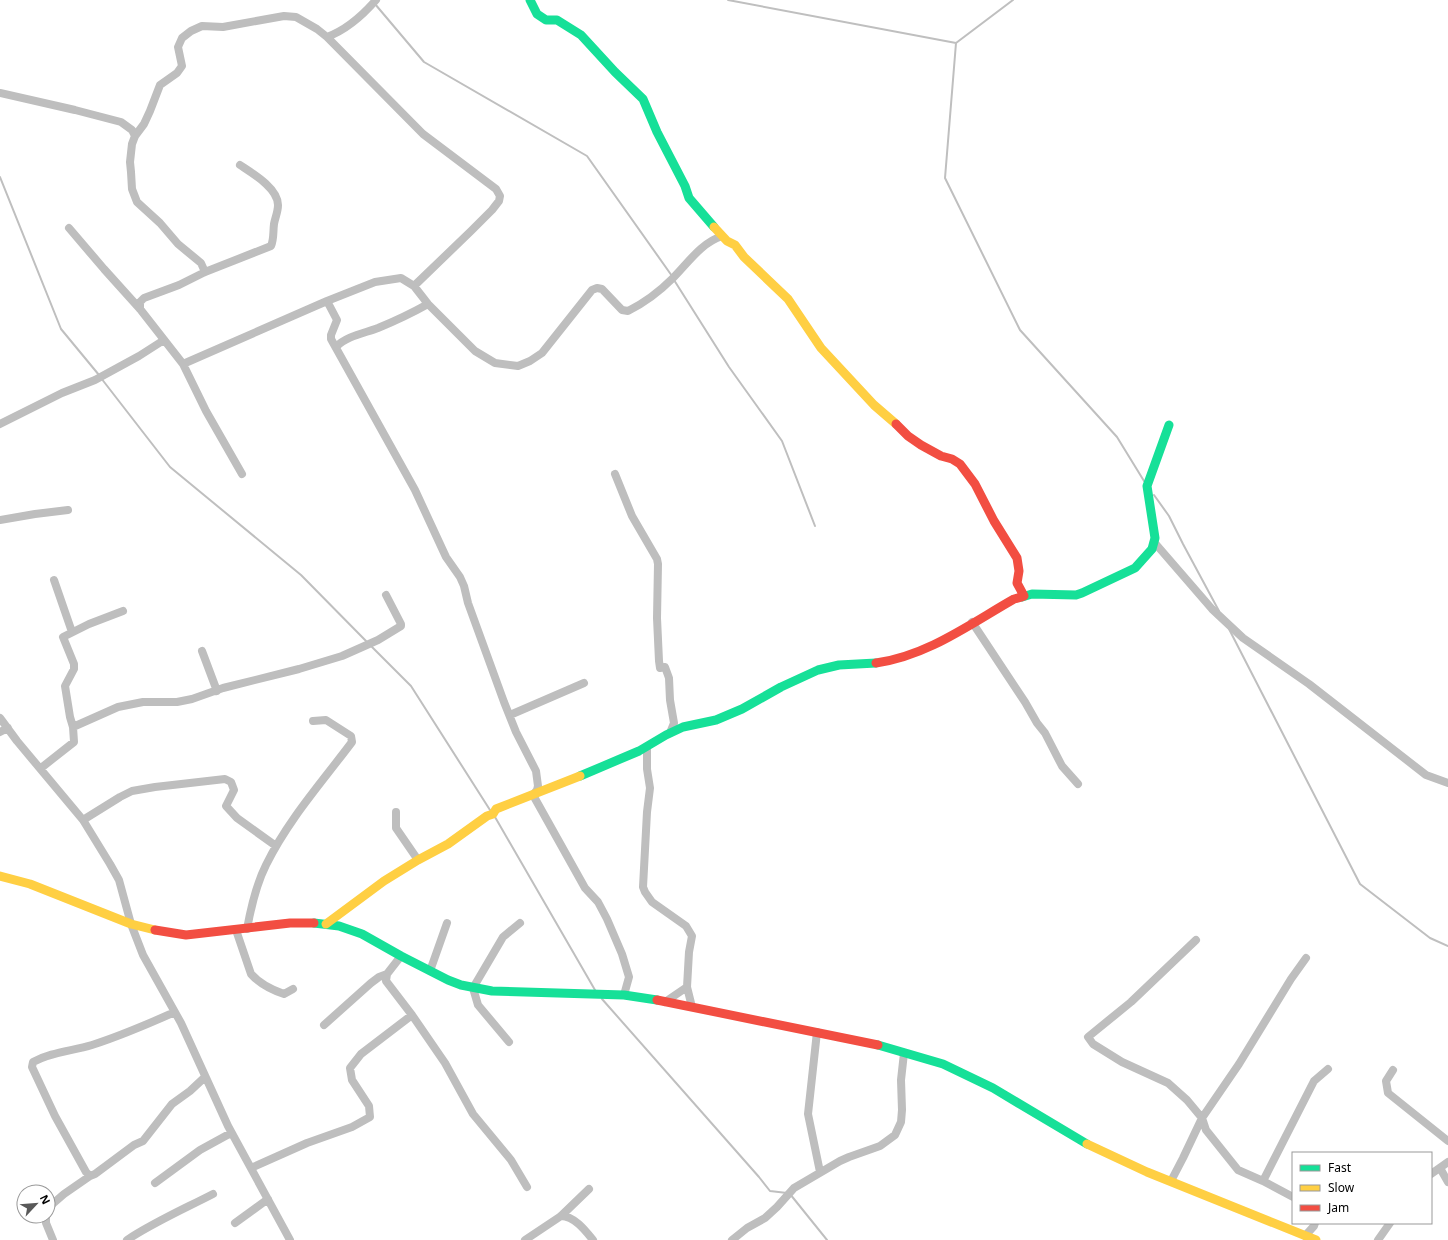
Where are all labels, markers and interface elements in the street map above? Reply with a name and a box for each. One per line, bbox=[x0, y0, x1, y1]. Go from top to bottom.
legend bbox=[1292, 1152, 1432, 1224]
text: Fast bbox=[1328, 1159, 1352, 1176]
text: Slow bbox=[1328, 1179, 1355, 1196]
north arrow bbox=[16, 1184, 56, 1224]
text: N bbox=[37, 1192, 54, 1207]
text: Jam bbox=[1327, 1199, 1349, 1216]

